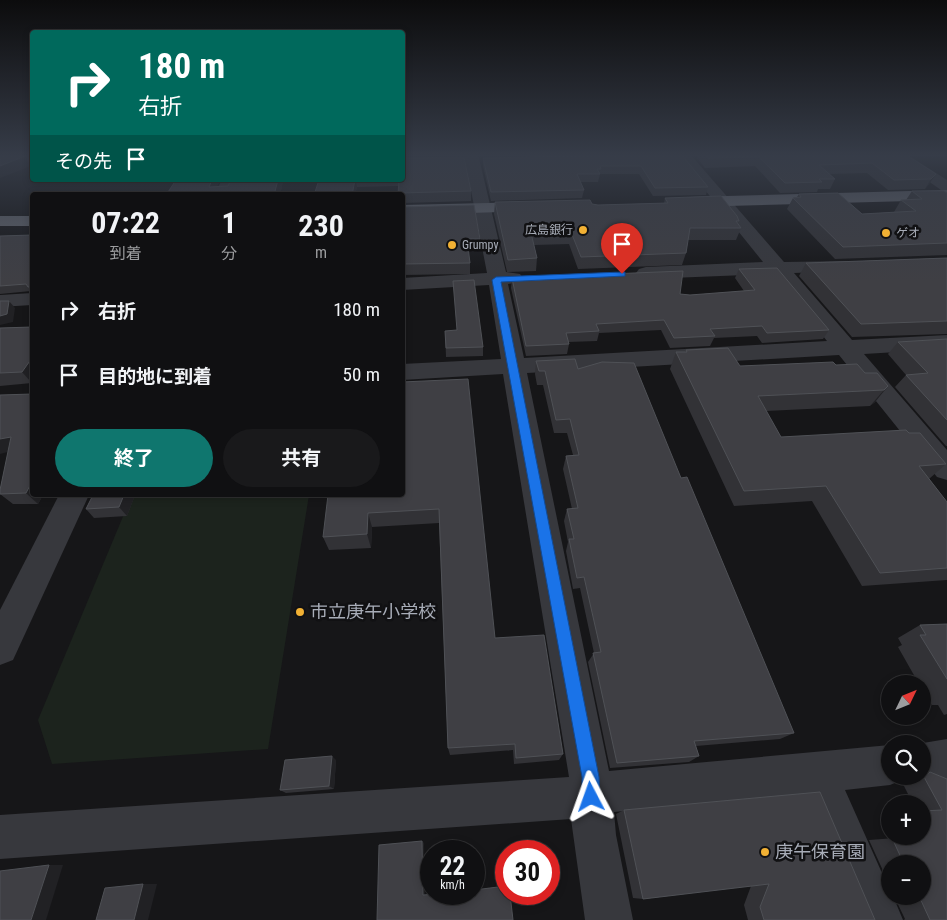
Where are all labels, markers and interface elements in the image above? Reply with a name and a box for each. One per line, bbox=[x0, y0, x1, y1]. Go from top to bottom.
text: 180 m bbox=[138, 46, 225, 87]
icon: right bbox=[55, 50, 120, 115]
text: 右折 bbox=[138, 94, 182, 119]
icon: arrive bbox=[122, 145, 150, 173]
text: その先 bbox=[55, 150, 112, 173]
text: 07:22 bbox=[91, 205, 160, 240]
text: 1 bbox=[222, 205, 237, 240]
text: 230 bbox=[298, 208, 344, 243]
place label: 広島銀行 bbox=[525, 223, 573, 237]
pin bbox=[601, 223, 643, 274]
marker: 広島銀行 bbox=[577, 224, 589, 236]
place label: ゲオ bbox=[896, 226, 920, 240]
marker: ゲオ bbox=[880, 227, 892, 239]
icon: arrive bbox=[608, 230, 636, 258]
place label: Grumpy bbox=[462, 238, 498, 252]
marker: Grumpy bbox=[446, 239, 458, 251]
text: m bbox=[315, 243, 327, 262]
text: 到着 bbox=[110, 244, 142, 263]
text: 分 bbox=[221, 244, 237, 263]
icon: right bbox=[55, 296, 83, 324]
text: 180 m bbox=[333, 298, 380, 321]
text: 右折 bbox=[98, 300, 136, 323]
icon: arrive bbox=[55, 361, 83, 389]
text: 50 m bbox=[343, 363, 380, 386]
text: 目的地に到着 bbox=[98, 365, 212, 388]
button: 終了 bbox=[55, 429, 213, 487]
button: 共有 bbox=[223, 429, 380, 487]
place label: 市立庚午小学校 bbox=[310, 601, 436, 622]
marker: 市立庚午小学校 bbox=[294, 606, 306, 618]
north arrow bbox=[881, 675, 931, 725]
map controls bbox=[881, 675, 931, 905]
button: search bbox=[881, 735, 931, 785]
position arrow bbox=[564, 770, 616, 822]
button: + bbox=[881, 795, 931, 845]
speed limit sign: 30 bbox=[495, 840, 560, 905]
place label: 庚午保育園 bbox=[775, 841, 865, 862]
marker: 庚午保育園 bbox=[759, 846, 771, 858]
text: 22 bbox=[440, 852, 465, 881]
button: − bbox=[881, 855, 931, 905]
text: km/h bbox=[440, 878, 465, 892]

